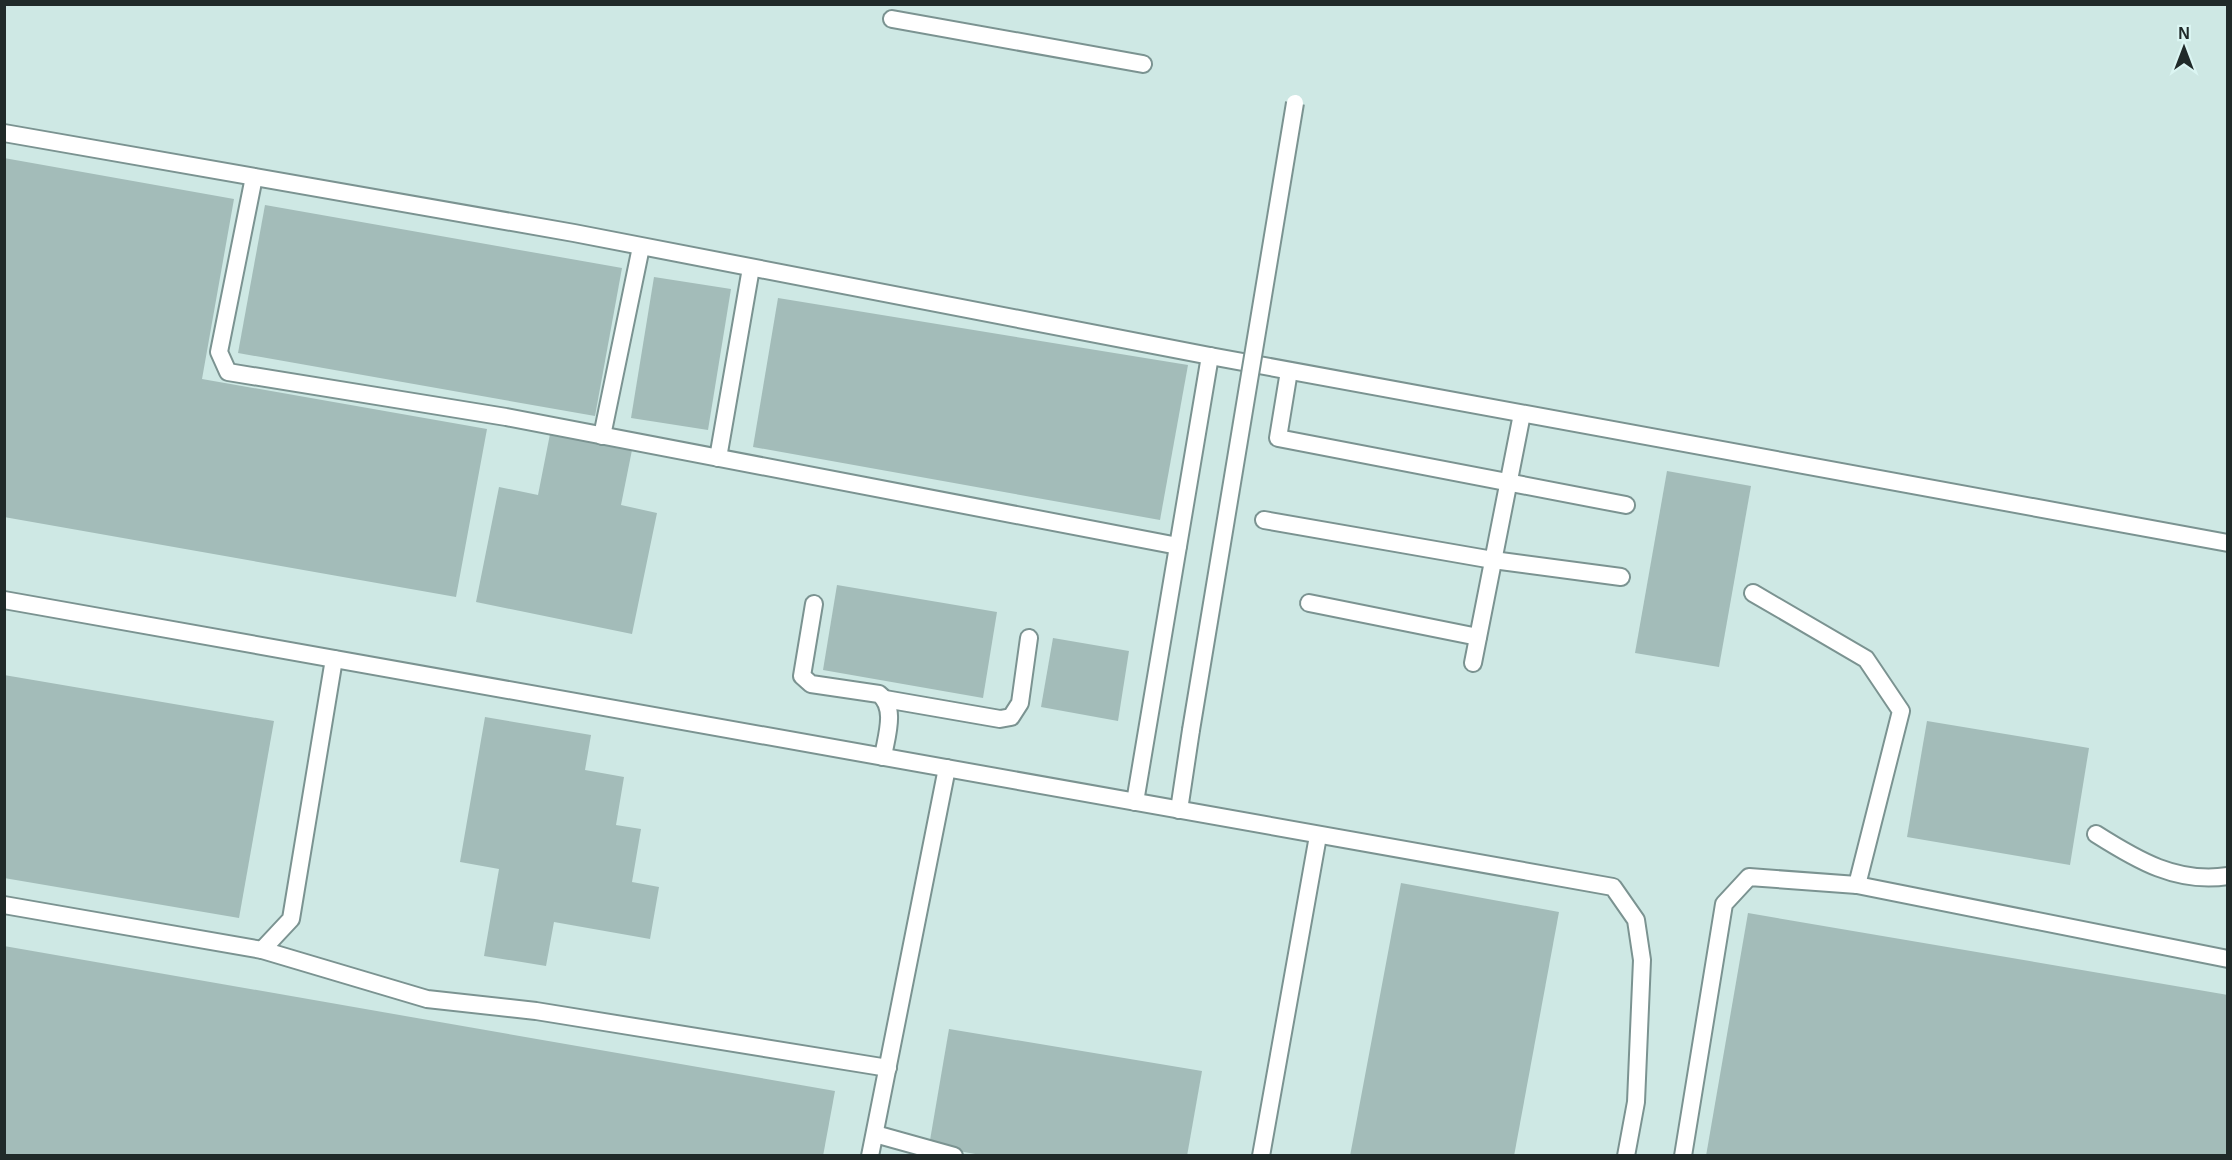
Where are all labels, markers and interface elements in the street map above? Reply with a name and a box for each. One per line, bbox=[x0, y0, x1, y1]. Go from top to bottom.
north arrow bbox=[2154, 18, 2214, 78]
text: N bbox=[2178, 25, 2190, 42]

